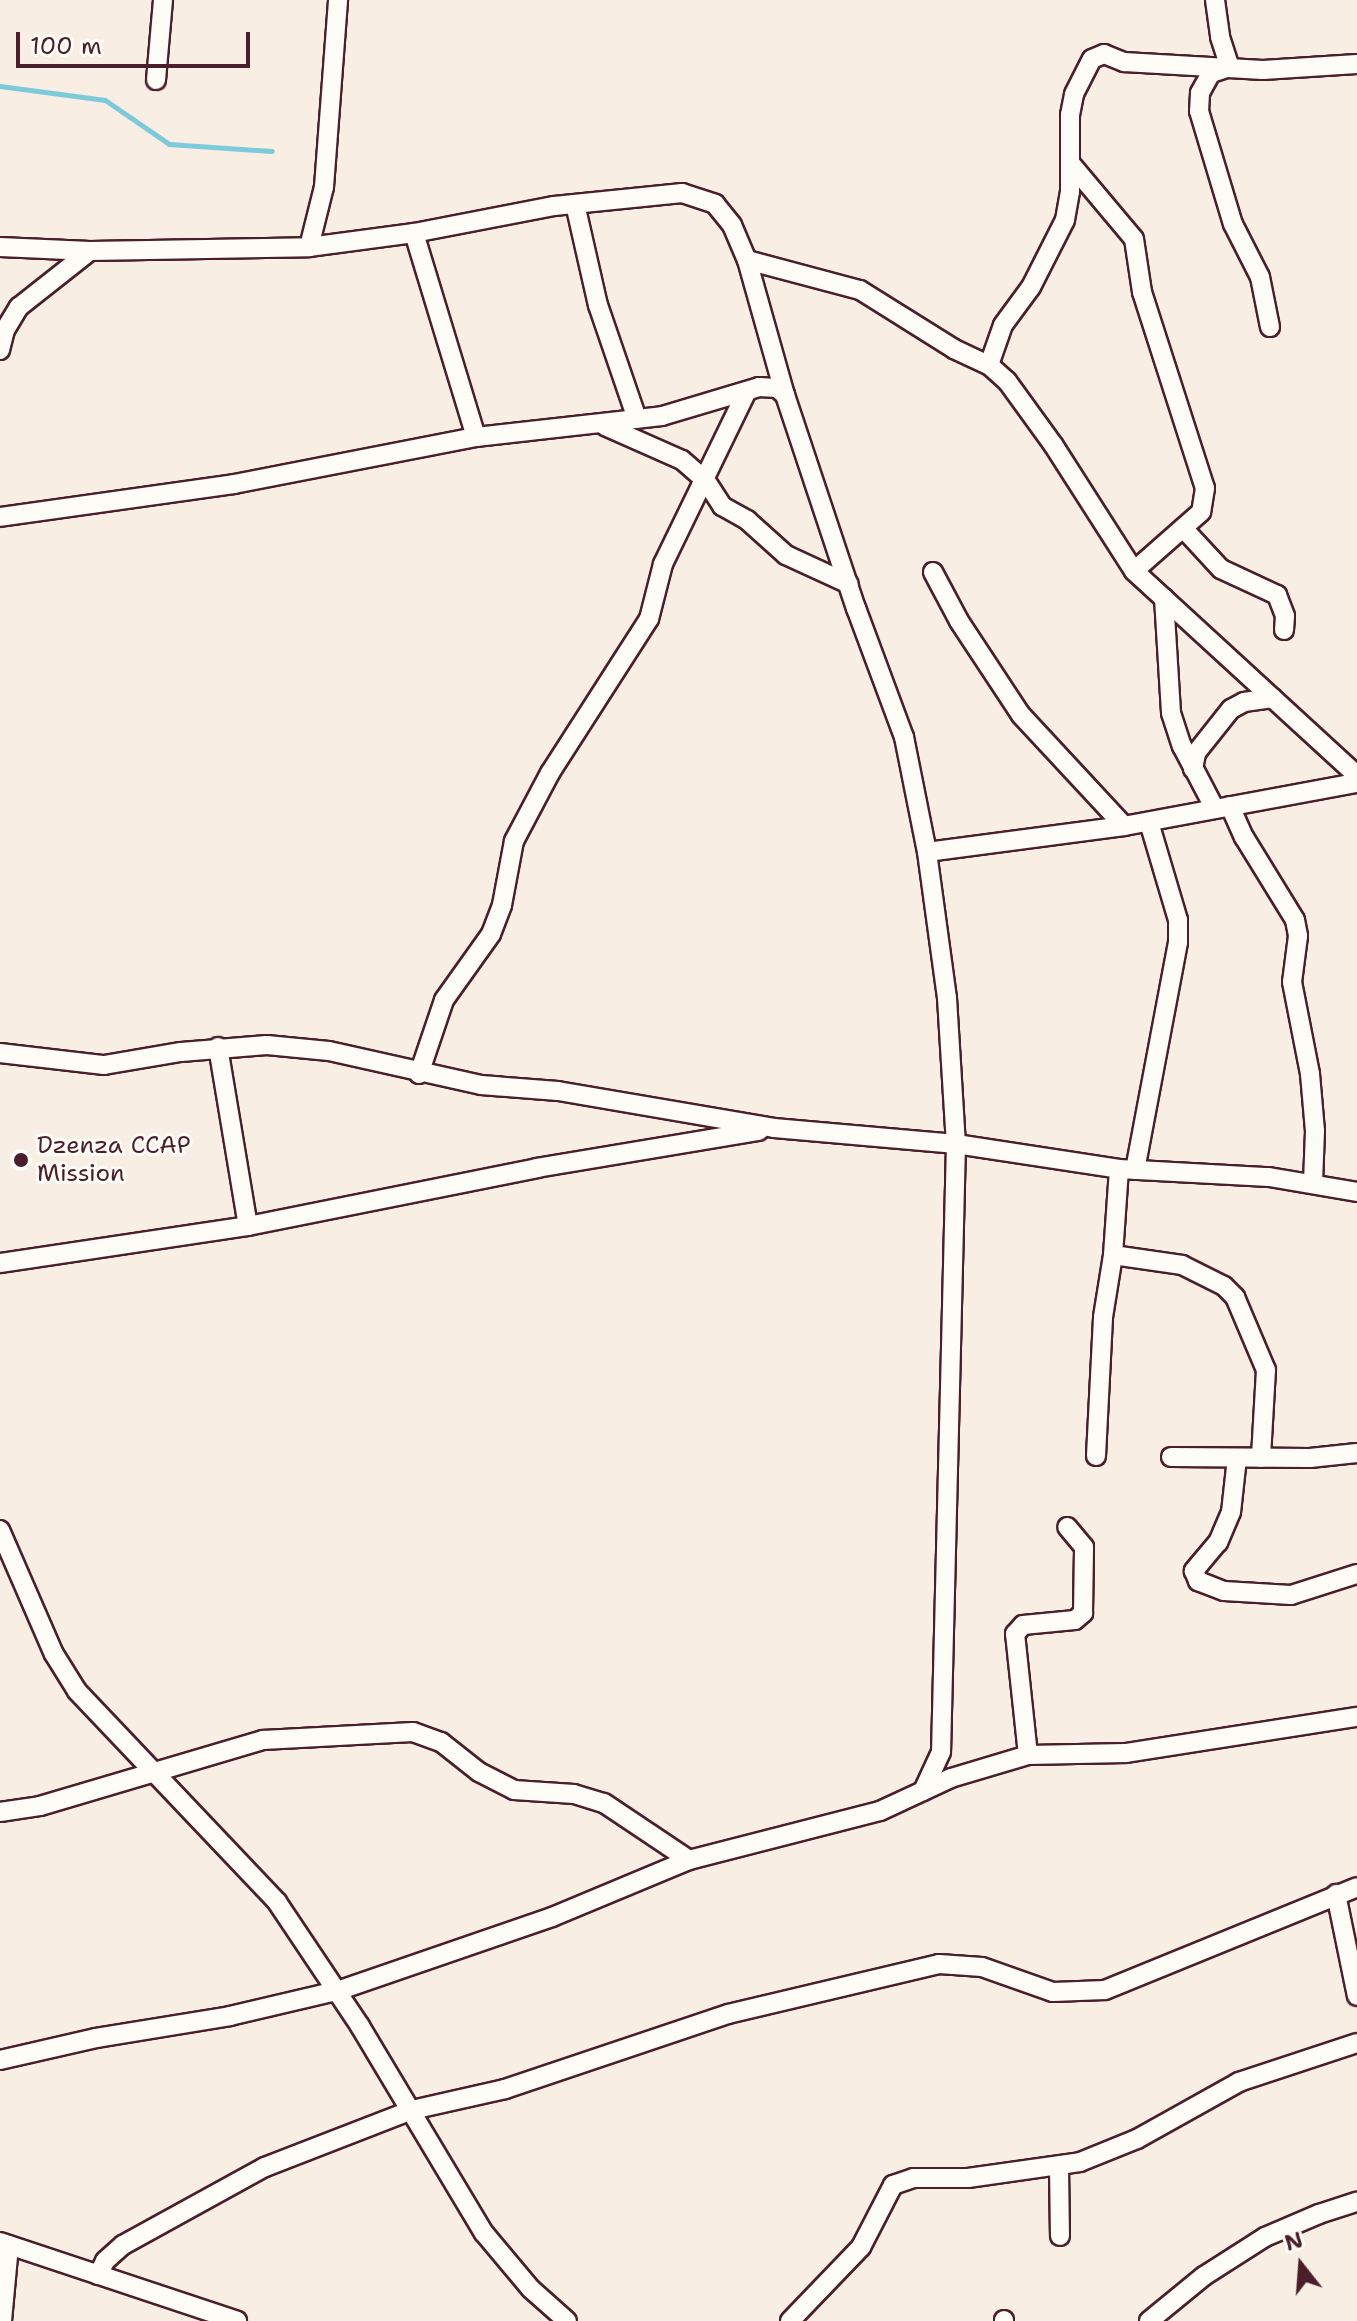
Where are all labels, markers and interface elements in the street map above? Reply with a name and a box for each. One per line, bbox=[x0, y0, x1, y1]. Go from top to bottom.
scale bar bbox=[20, 16, 254, 66]
text: 100 m bbox=[30, 30, 102, 62]
place label: Dzenza CCAP Mission bbox=[37, 1132, 191, 1188]
marker: Dzenza CCAP Mission bbox=[12, 1151, 30, 1169]
north arrow bbox=[1261, 2225, 1341, 2305]
text: N bbox=[1281, 2225, 1306, 2258]

